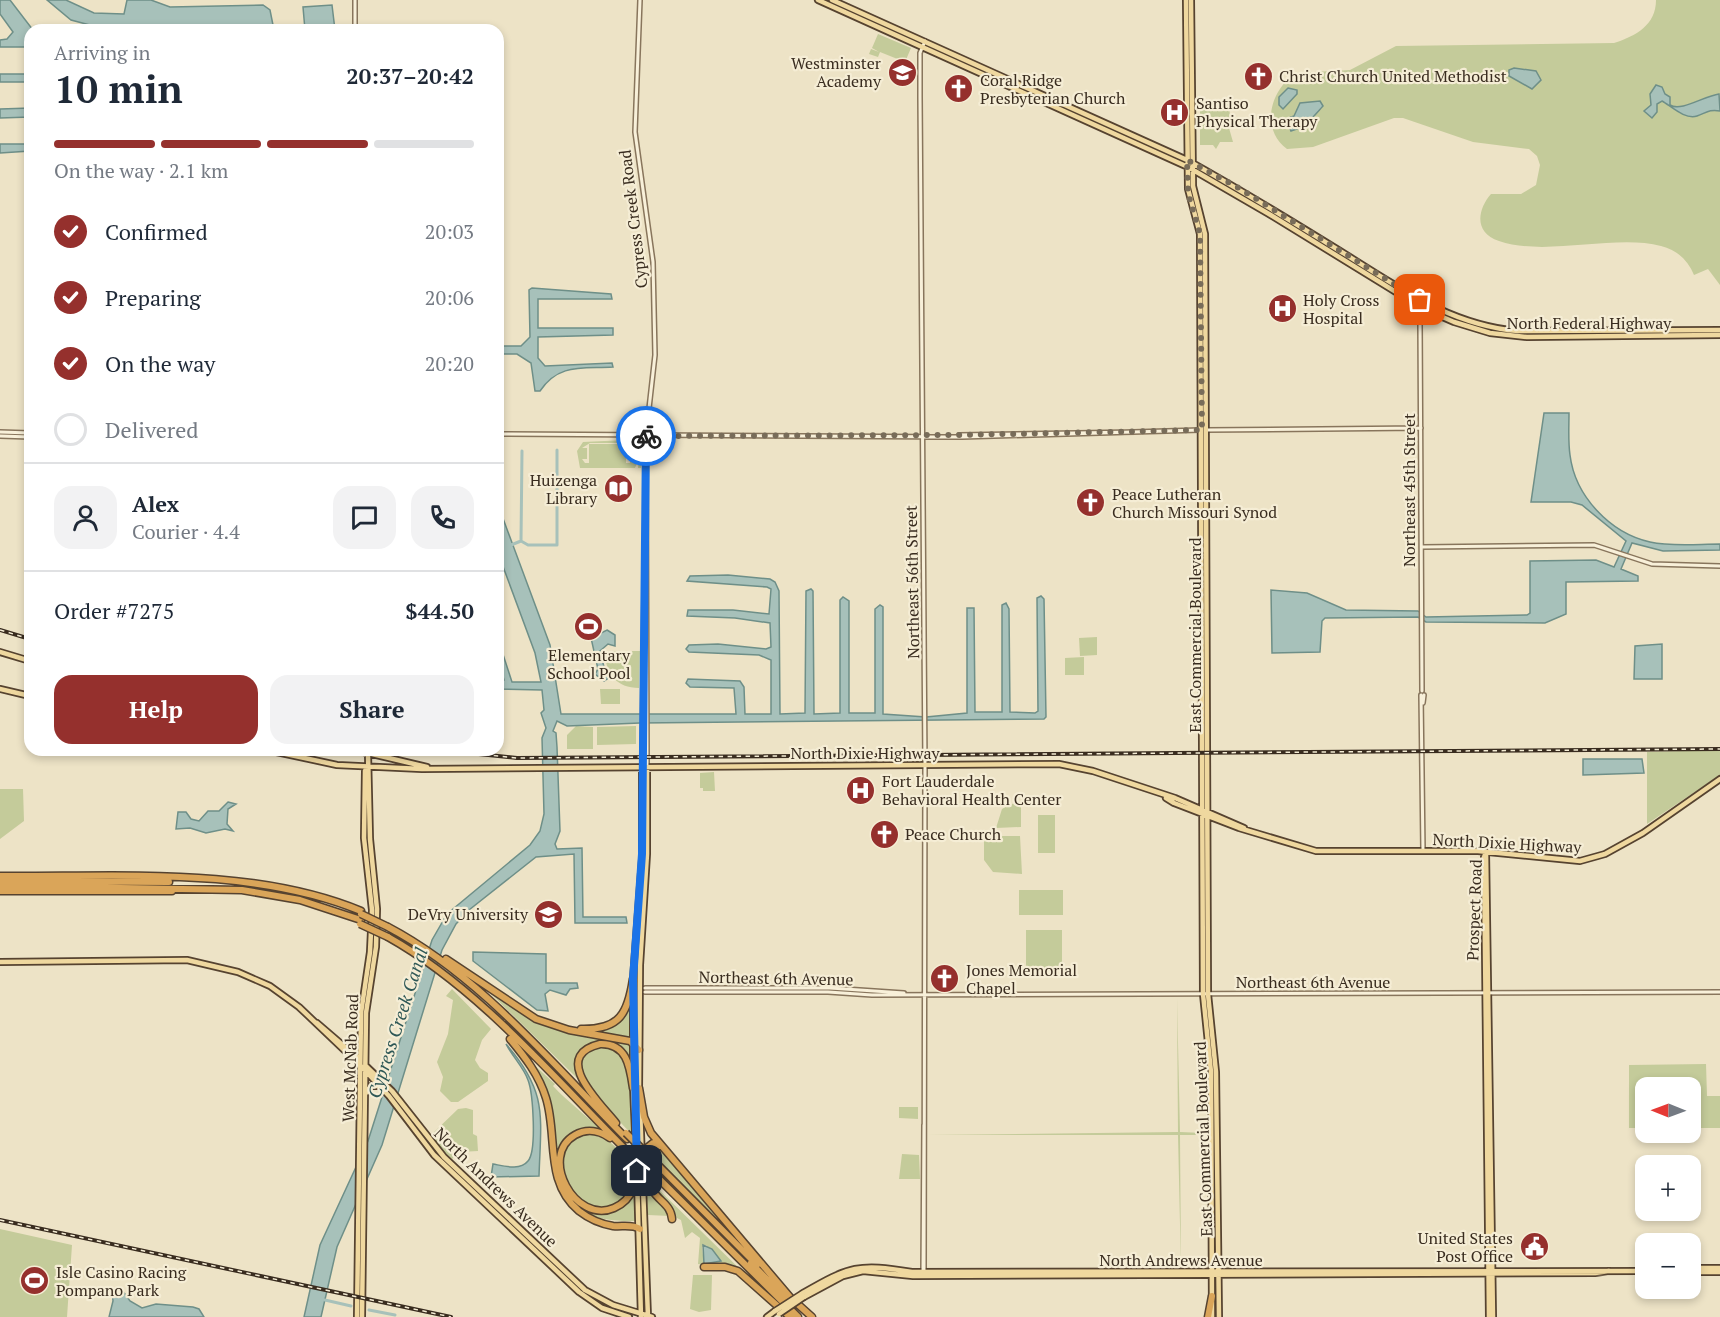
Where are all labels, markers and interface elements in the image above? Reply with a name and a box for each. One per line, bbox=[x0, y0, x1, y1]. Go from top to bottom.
text: Arriving in bbox=[54, 39, 150, 66]
place label: Westminster Academy bbox=[791, 52, 882, 92]
school or university icon: Westminster Academy bbox=[886, 56, 918, 88]
church icon: Christ Church United Methodist bbox=[1242, 60, 1274, 92]
text: 20:37–20:42 bbox=[346, 61, 474, 90]
text: 10 min bbox=[54, 62, 183, 114]
place label: Christ Church United Methodist bbox=[1279, 65, 1507, 87]
place label: Coral Ridge Presbyterian Church bbox=[980, 69, 1126, 109]
church icon: Coral Ridge Presbyterian Church bbox=[943, 73, 975, 105]
place label: Santiso Physical Therapy bbox=[1196, 92, 1318, 132]
hospital icon: Santiso Physical Therapy bbox=[1159, 96, 1191, 128]
street label: Cypress Creek Road bbox=[614, 148, 652, 289]
text: On the way · 2.1 km bbox=[54, 157, 228, 184]
icon: check bbox=[54, 215, 87, 248]
text: Confirmed bbox=[105, 217, 208, 246]
text: 20:03 bbox=[425, 218, 474, 245]
pin bbox=[1394, 274, 1445, 325]
icon: check bbox=[54, 281, 87, 314]
text: Preparing bbox=[105, 283, 201, 312]
icon: bag bbox=[1403, 283, 1436, 316]
text: 20:06 bbox=[425, 284, 474, 311]
place label: Holy Cross Hospital bbox=[1303, 289, 1380, 329]
hospital icon: Holy Cross Hospital bbox=[1266, 293, 1298, 325]
street label: North Federal Highway bbox=[1507, 312, 1672, 334]
icon: check bbox=[54, 347, 87, 380]
text: On the way bbox=[105, 349, 215, 378]
text: 20:20 bbox=[425, 350, 474, 377]
courier bbox=[616, 406, 676, 466]
street label: Northeast 45th Street bbox=[1398, 413, 1420, 567]
text: Delivered bbox=[105, 415, 198, 444]
icon: bike bbox=[630, 420, 663, 453]
place label: Huizenga Library bbox=[530, 469, 598, 509]
library icon: Huizenga Library bbox=[602, 473, 634, 505]
place label: Peace Lutheran Church Missouri Synod bbox=[1112, 483, 1277, 523]
button: person bbox=[54, 486, 117, 549]
button: chat bbox=[333, 486, 396, 549]
button: phone bbox=[411, 486, 474, 549]
church icon: Peace Lutheran Church Missouri Synod bbox=[1075, 487, 1107, 519]
text: Alex bbox=[132, 489, 179, 518]
street label: Northeast 56th Street bbox=[900, 505, 924, 659]
text: Courier · 4.4 bbox=[132, 518, 240, 545]
street label: East Commercial Boulevard bbox=[1184, 537, 1206, 733]
text: Order #7275 bbox=[54, 596, 174, 625]
text: $44.50 bbox=[405, 596, 474, 625]
sports icon: Elementary School Pool bbox=[573, 611, 605, 643]
place label: Elementary School Pool bbox=[547, 644, 631, 684]
button: Help bbox=[54, 675, 258, 744]
button: Share bbox=[270, 675, 474, 744]
street label: North Dixie Highway bbox=[790, 742, 941, 764]
place label: Fort Lauderdale Behavioral Health Center bbox=[882, 770, 1062, 810]
hospital icon: Fort Lauderdale Behavioral Health Center bbox=[845, 774, 877, 806]
church icon: Peace Church bbox=[868, 818, 900, 850]
place label: Peace Church bbox=[905, 823, 1002, 845]
street label: North Dixie Highway bbox=[1432, 828, 1583, 858]
street label: Prospect Road bbox=[1461, 859, 1487, 961]
school or university icon: DeVry University bbox=[533, 898, 565, 930]
place label: DeVry University bbox=[408, 903, 529, 925]
water label: Cypress Creek Canal bbox=[361, 944, 433, 1101]
place label: Jones Memorial Chapel bbox=[966, 959, 1077, 999]
church icon: Jones Memorial Chapel bbox=[929, 963, 961, 995]
street label: Northeast 6th Avenue bbox=[698, 966, 854, 990]
street label: Northeast 6th Avenue bbox=[1236, 971, 1390, 993]
street label: West McNab Road bbox=[337, 993, 363, 1122]
street label: East Commercial Boulevard bbox=[1189, 1041, 1217, 1237]
north arrow bbox=[1635, 1077, 1701, 1143]
map controls bbox=[1635, 1077, 1701, 1299]
street label: North Andrews Avenue bbox=[429, 1122, 563, 1252]
pin bbox=[611, 1145, 662, 1196]
icon: home bbox=[620, 1154, 653, 1187]
button: + bbox=[1635, 1155, 1701, 1221]
place label: United States Post Office bbox=[1418, 1227, 1513, 1267]
public building icon: United States Post Office bbox=[1518, 1231, 1550, 1263]
button: − bbox=[1635, 1233, 1701, 1299]
street label: North Andrews Avenue bbox=[1099, 1249, 1263, 1271]
place label: Isle Casino Racing Pompano Park bbox=[56, 1261, 187, 1301]
sports icon: Isle Casino Racing Pompano Park bbox=[19, 1265, 51, 1297]

